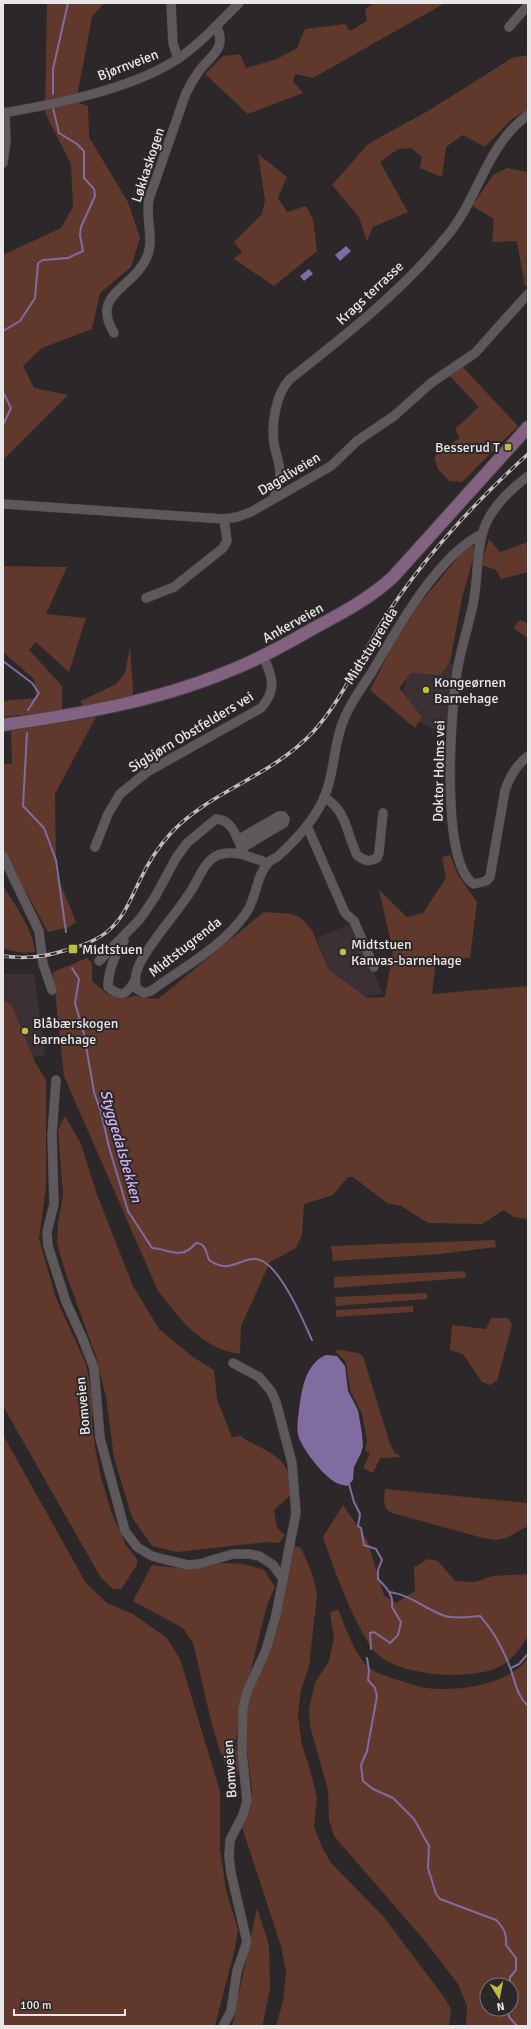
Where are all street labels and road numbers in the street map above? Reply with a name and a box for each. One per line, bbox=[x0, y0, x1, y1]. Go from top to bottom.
street label: Bjørnveien bbox=[95, 46, 161, 84]
street label: Løkkaskogen bbox=[128, 125, 168, 205]
street label: Krags terrasse bbox=[333, 258, 407, 328]
street label: Dagaliveien bbox=[255, 449, 323, 499]
street label: Ankerveien bbox=[260, 599, 326, 647]
street label: Midtstugrenda bbox=[341, 604, 401, 688]
street label: Sigbjørn Obstfelders vei bbox=[125, 688, 257, 776]
street label: Doktor Holms vei bbox=[430, 720, 448, 822]
street label: Midtstugrenda bbox=[145, 913, 225, 981]
street label: Bomveien bbox=[72, 1376, 94, 1436]
street label: Bomveien bbox=[219, 1739, 241, 1799]

